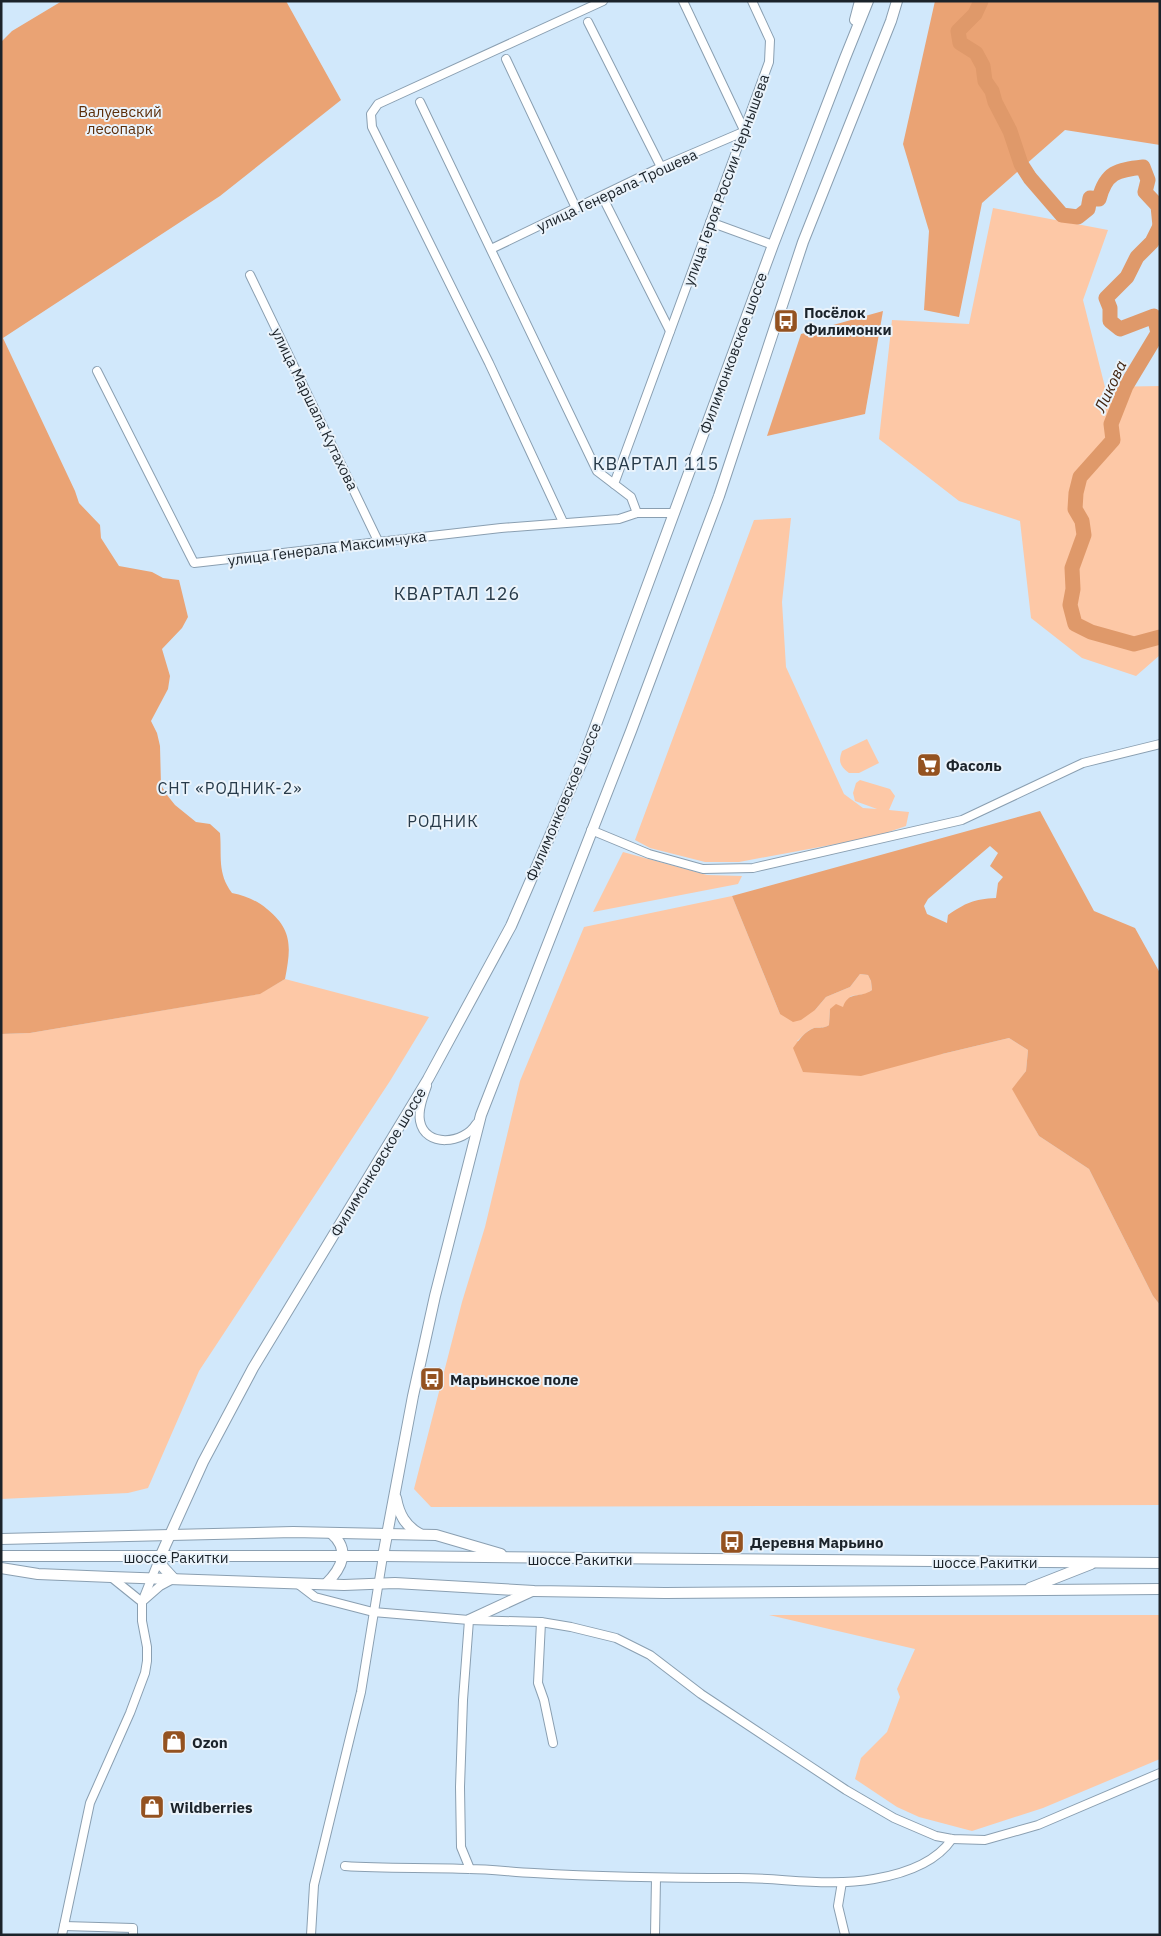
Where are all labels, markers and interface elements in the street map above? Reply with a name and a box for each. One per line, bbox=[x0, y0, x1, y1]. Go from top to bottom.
street label: улица Героя России Чернышева bbox=[679, 71, 773, 289]
park label: Валуевский лесопарк bbox=[78, 102, 162, 138]
street label: улица Генерала Трошева bbox=[534, 144, 700, 236]
street label: Филимонковское шоссе bbox=[695, 270, 771, 436]
place label: Посёлок Филимонки bbox=[804, 303, 892, 339]
bus stop icon: Посёлок Филимонки bbox=[773, 308, 799, 334]
street label: улица Маршала Кутахова bbox=[267, 325, 363, 493]
water label: Ликова bbox=[1089, 357, 1131, 416]
district label: КВАРТАЛ 115 bbox=[593, 452, 719, 475]
street label: улица Генерала Максимчука bbox=[227, 526, 427, 570]
district label: КВАРТАЛ 126 bbox=[394, 582, 520, 605]
street label: Филимонковское шоссе bbox=[521, 720, 605, 884]
supermarket icon: Фасоль bbox=[916, 752, 942, 778]
place label: Фасоль bbox=[946, 756, 1002, 775]
district label: СНТ «РОДНИК-2» bbox=[157, 778, 303, 798]
district label: РОДНИК bbox=[407, 811, 479, 831]
street label: Филимонковское шоссе bbox=[326, 1084, 430, 1240]
bus stop icon: Марьинское поле bbox=[419, 1366, 445, 1392]
place label: Марьинское поле bbox=[450, 1370, 578, 1389]
bus stop icon: Деревня Марьино bbox=[719, 1529, 745, 1555]
place label: Деревня Марьино bbox=[750, 1533, 883, 1552]
street label: шоссе Ракитки bbox=[123, 1548, 229, 1567]
street label: шоссе Ракитки bbox=[527, 1550, 633, 1569]
street label: шоссе Ракитки bbox=[932, 1553, 1038, 1572]
shop icon: Ozon bbox=[161, 1729, 187, 1755]
place label: Ozon bbox=[192, 1733, 228, 1752]
shop icon: Wildberries bbox=[139, 1794, 165, 1820]
place label: Wildberries bbox=[170, 1798, 253, 1817]

